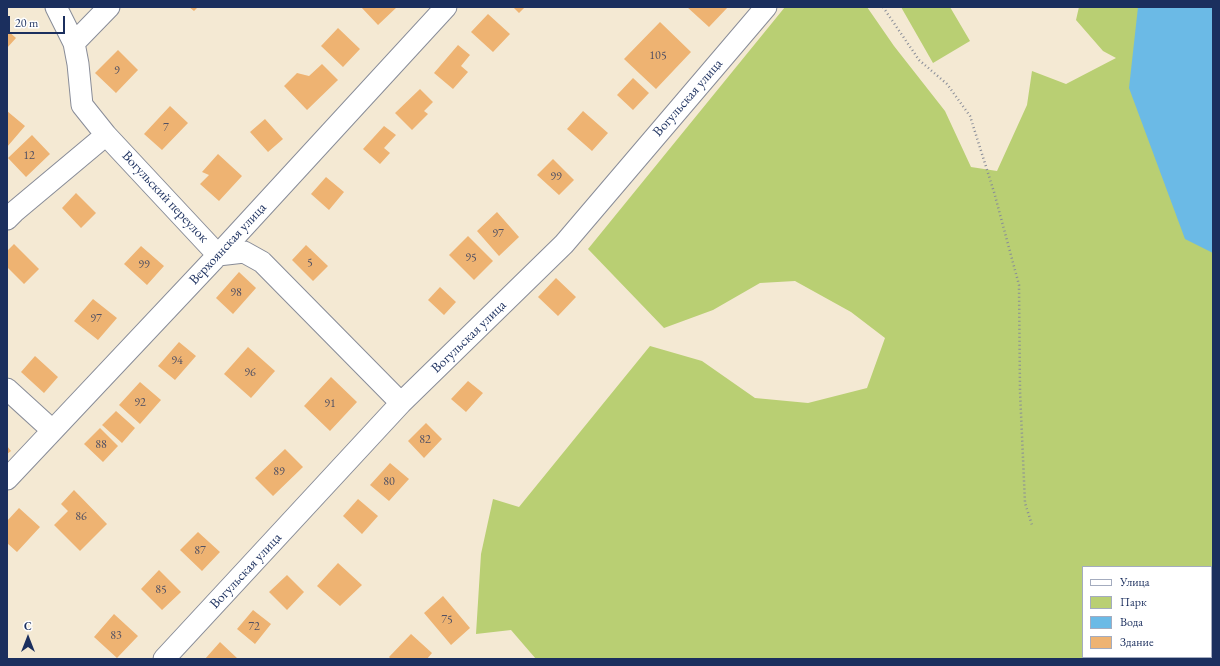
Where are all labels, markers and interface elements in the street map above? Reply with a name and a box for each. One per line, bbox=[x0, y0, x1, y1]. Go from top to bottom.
scale bar bbox=[10, 8, 67, 34]
text: 20 m bbox=[15, 15, 38, 31]
house number: 105 bbox=[649, 49, 667, 63]
street label: Вогульская улица bbox=[650, 56, 726, 140]
house number: 9 bbox=[114, 64, 120, 78]
house number: 7 bbox=[163, 121, 169, 135]
street label: Вогульский переулок bbox=[118, 148, 212, 246]
house number: 12 bbox=[23, 149, 35, 163]
house number: 99 bbox=[550, 170, 562, 184]
street label: Верхоянская улица bbox=[186, 200, 270, 288]
house number: 97 bbox=[492, 227, 504, 241]
house number: 95 bbox=[465, 251, 477, 265]
house number: 5 bbox=[307, 256, 313, 270]
house number: 99 bbox=[138, 258, 150, 272]
house number: 98 bbox=[230, 286, 242, 300]
street label: Вогульская улица bbox=[428, 297, 510, 377]
house number: 97 bbox=[90, 312, 102, 326]
house number: 94 bbox=[171, 354, 183, 368]
house number: 96 bbox=[244, 366, 256, 380]
house number: 92 bbox=[134, 396, 146, 410]
house number: 91 bbox=[324, 397, 336, 411]
house number: 82 bbox=[419, 433, 431, 447]
house number: 88 bbox=[95, 438, 107, 452]
house number: 89 bbox=[273, 465, 285, 479]
house number: 80 bbox=[383, 475, 395, 489]
house number: 86 bbox=[75, 510, 87, 524]
street label: Вогульская улица bbox=[207, 530, 285, 612]
house number: 87 bbox=[194, 544, 206, 558]
legend bbox=[1082, 566, 1212, 658]
text: Улица bbox=[1120, 574, 1150, 590]
house number: 85 bbox=[155, 583, 167, 597]
text: Парк bbox=[1120, 594, 1147, 610]
house number: 75 bbox=[441, 613, 453, 627]
text: Вода bbox=[1120, 614, 1143, 630]
north arrow bbox=[8, 618, 48, 658]
text: С bbox=[24, 619, 32, 633]
house number: 72 bbox=[248, 620, 260, 634]
house number: 83 bbox=[110, 629, 122, 643]
text: Здание bbox=[1120, 634, 1154, 650]

